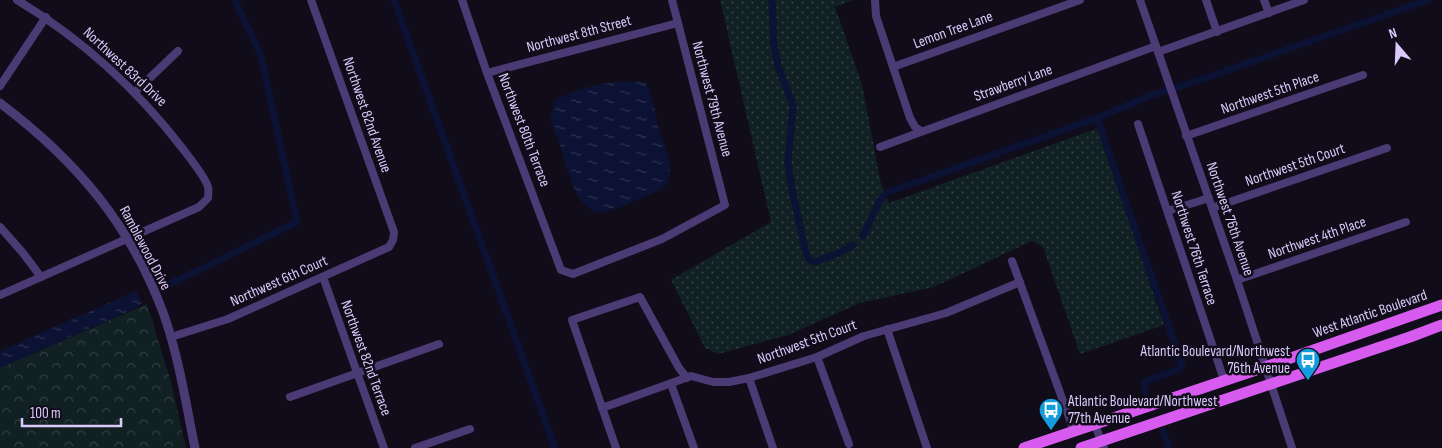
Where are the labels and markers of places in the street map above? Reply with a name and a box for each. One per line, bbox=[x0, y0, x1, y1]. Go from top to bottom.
place label: Atlantic Boulevard/Northwest 76th Avenue bbox=[1140, 342, 1290, 378]
bus stop icon: Atlantic Boulevard/Northwest 76th Avenue bbox=[1295, 347, 1321, 381]
place label: Atlantic Boulevard/Northwest 77th Avenue bbox=[1067, 392, 1218, 428]
bus stop icon: Atlantic Boulevard/Northwest 77th Avenue bbox=[1038, 397, 1064, 431]

